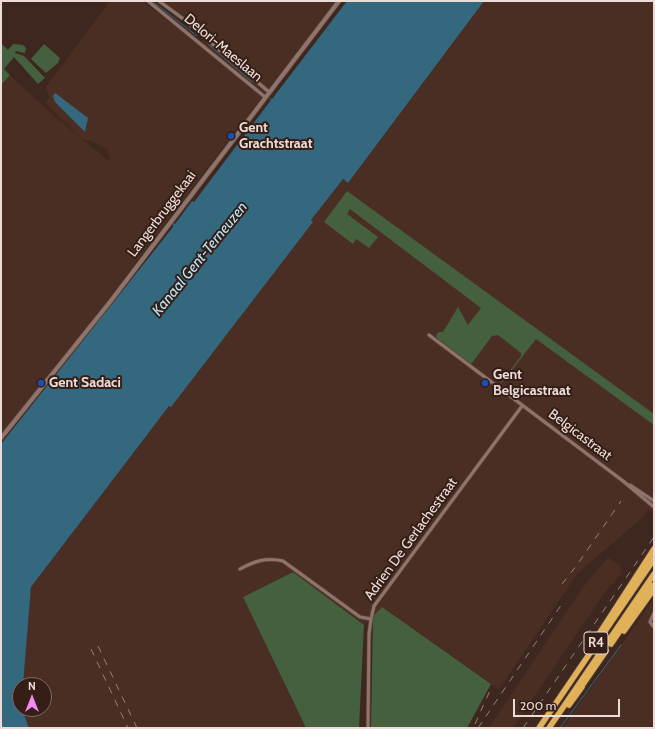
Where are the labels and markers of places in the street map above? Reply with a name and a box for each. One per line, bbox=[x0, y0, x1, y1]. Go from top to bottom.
place label: Gent Grachtstraat bbox=[239, 120, 312, 152]
marker: Gent Grachtstraat bbox=[226, 131, 236, 141]
place label: Gent Belgicastraat bbox=[493, 367, 571, 400]
place label: Gent Sadaci bbox=[49, 375, 121, 391]
marker: Gent Sadaci bbox=[36, 378, 46, 388]
marker: Gent Belgicastraat bbox=[480, 378, 490, 388]

